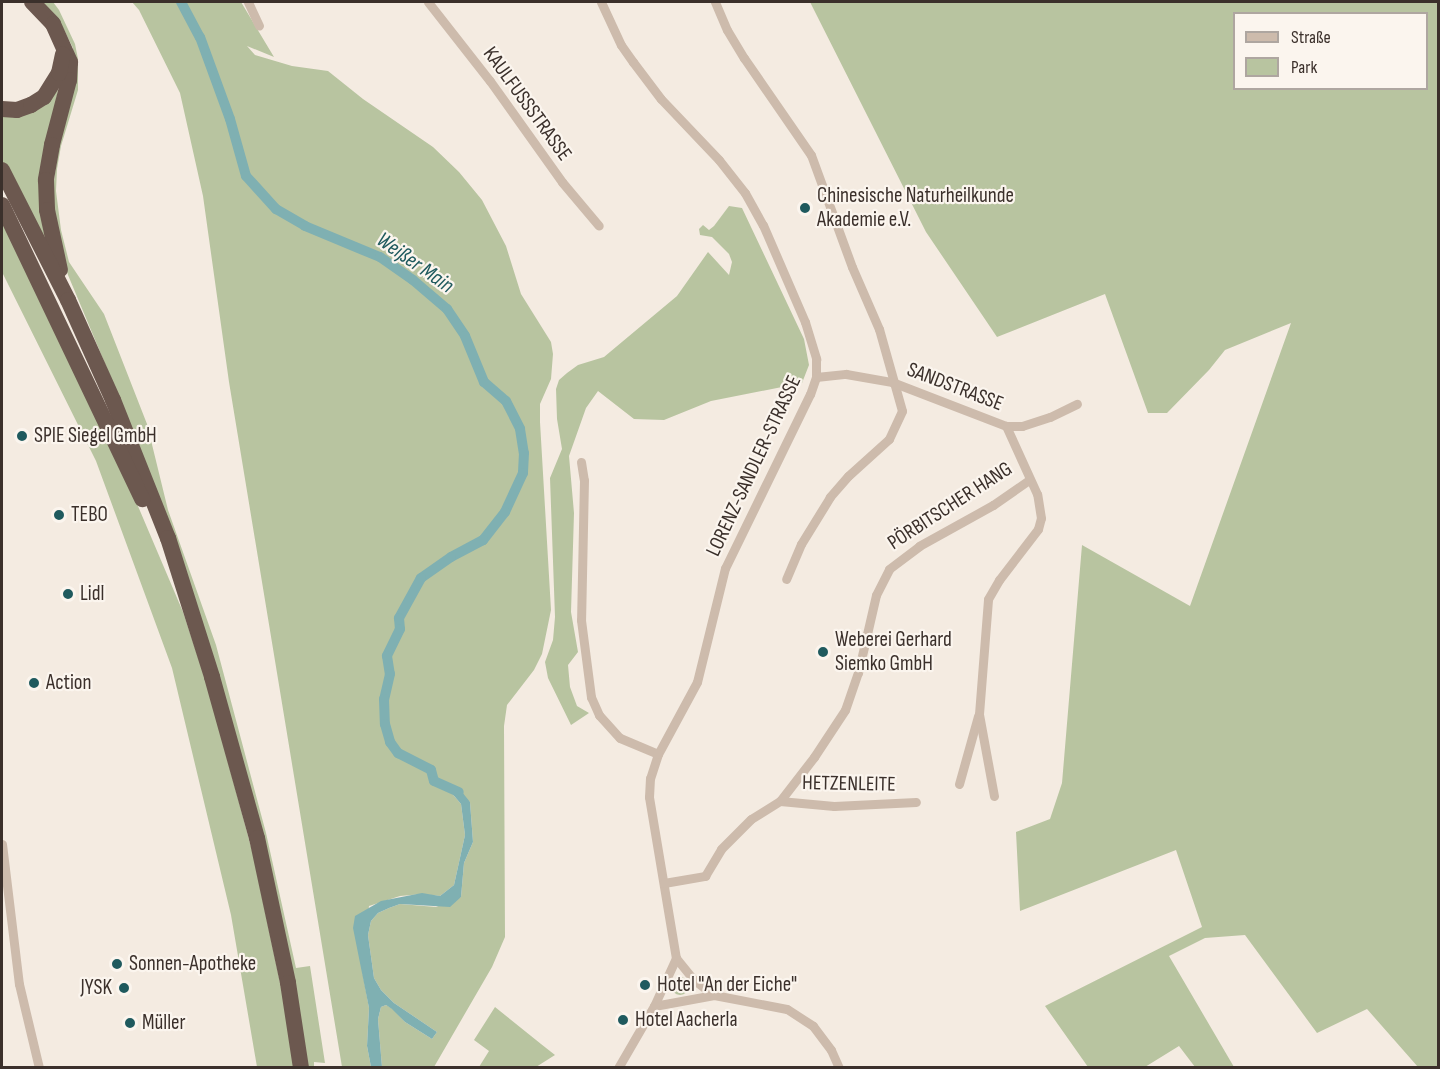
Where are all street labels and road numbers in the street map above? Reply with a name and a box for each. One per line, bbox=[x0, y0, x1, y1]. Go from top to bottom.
street label: KAULFUSSSTRASSE bbox=[477, 42, 577, 166]
street label: SANDSTRASSE bbox=[903, 357, 1007, 417]
street label: LORENZ-SANDLER-STRASSE bbox=[701, 372, 807, 560]
street label: PÖRBITSCHER HANG bbox=[883, 456, 1017, 556]
street label: HETZENLEITE bbox=[802, 771, 896, 797]

